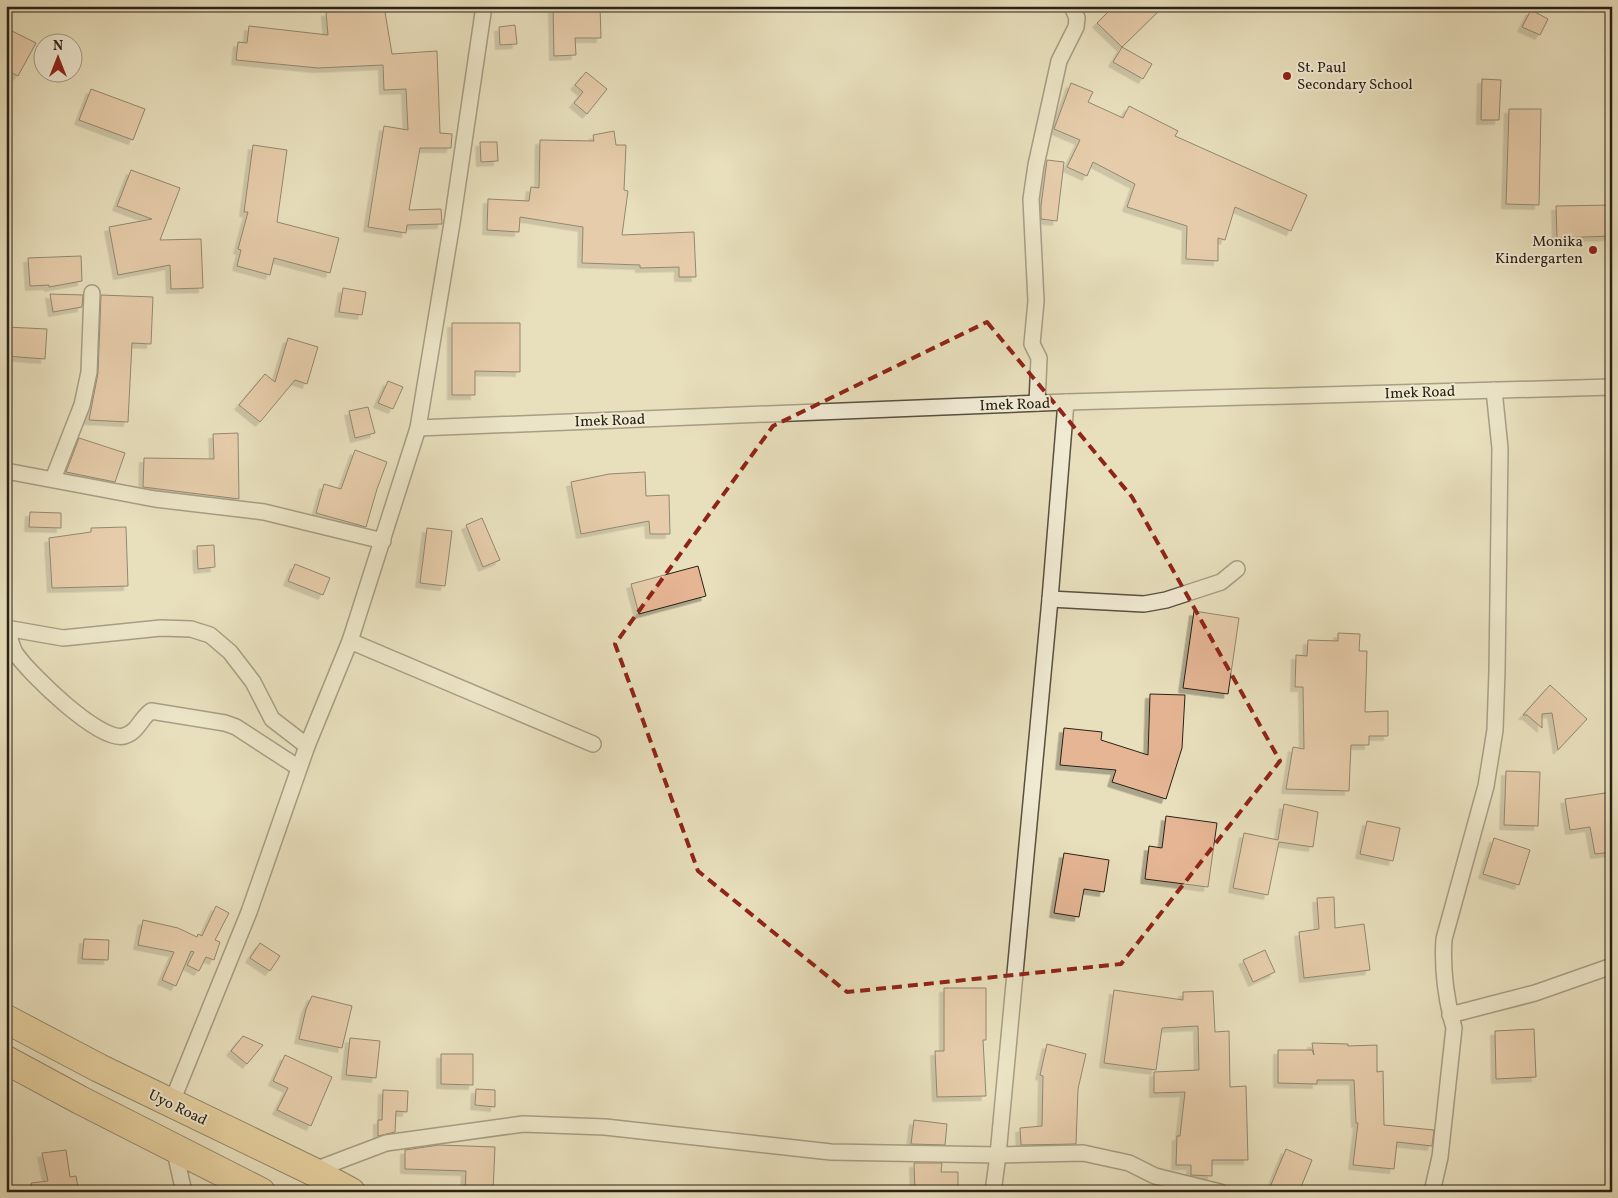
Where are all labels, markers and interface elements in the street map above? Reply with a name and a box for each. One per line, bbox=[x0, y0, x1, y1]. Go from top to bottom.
north arrow bbox=[32, 32, 82, 82]
text: N bbox=[53, 37, 63, 56]
place label: St. Paul Secondary School bbox=[1297, 58, 1413, 96]
marker: St. Paul Secondary School bbox=[1281, 70, 1293, 82]
place label: Monika Kindergarten bbox=[1495, 232, 1583, 270]
marker: Monika Kindergarten bbox=[1587, 244, 1599, 256]
street label: Imek Road bbox=[1384, 382, 1456, 405]
street label: Imek Road bbox=[979, 394, 1051, 417]
street label: Imek Road bbox=[574, 410, 646, 433]
street label: Uyo Road bbox=[144, 1085, 210, 1132]

